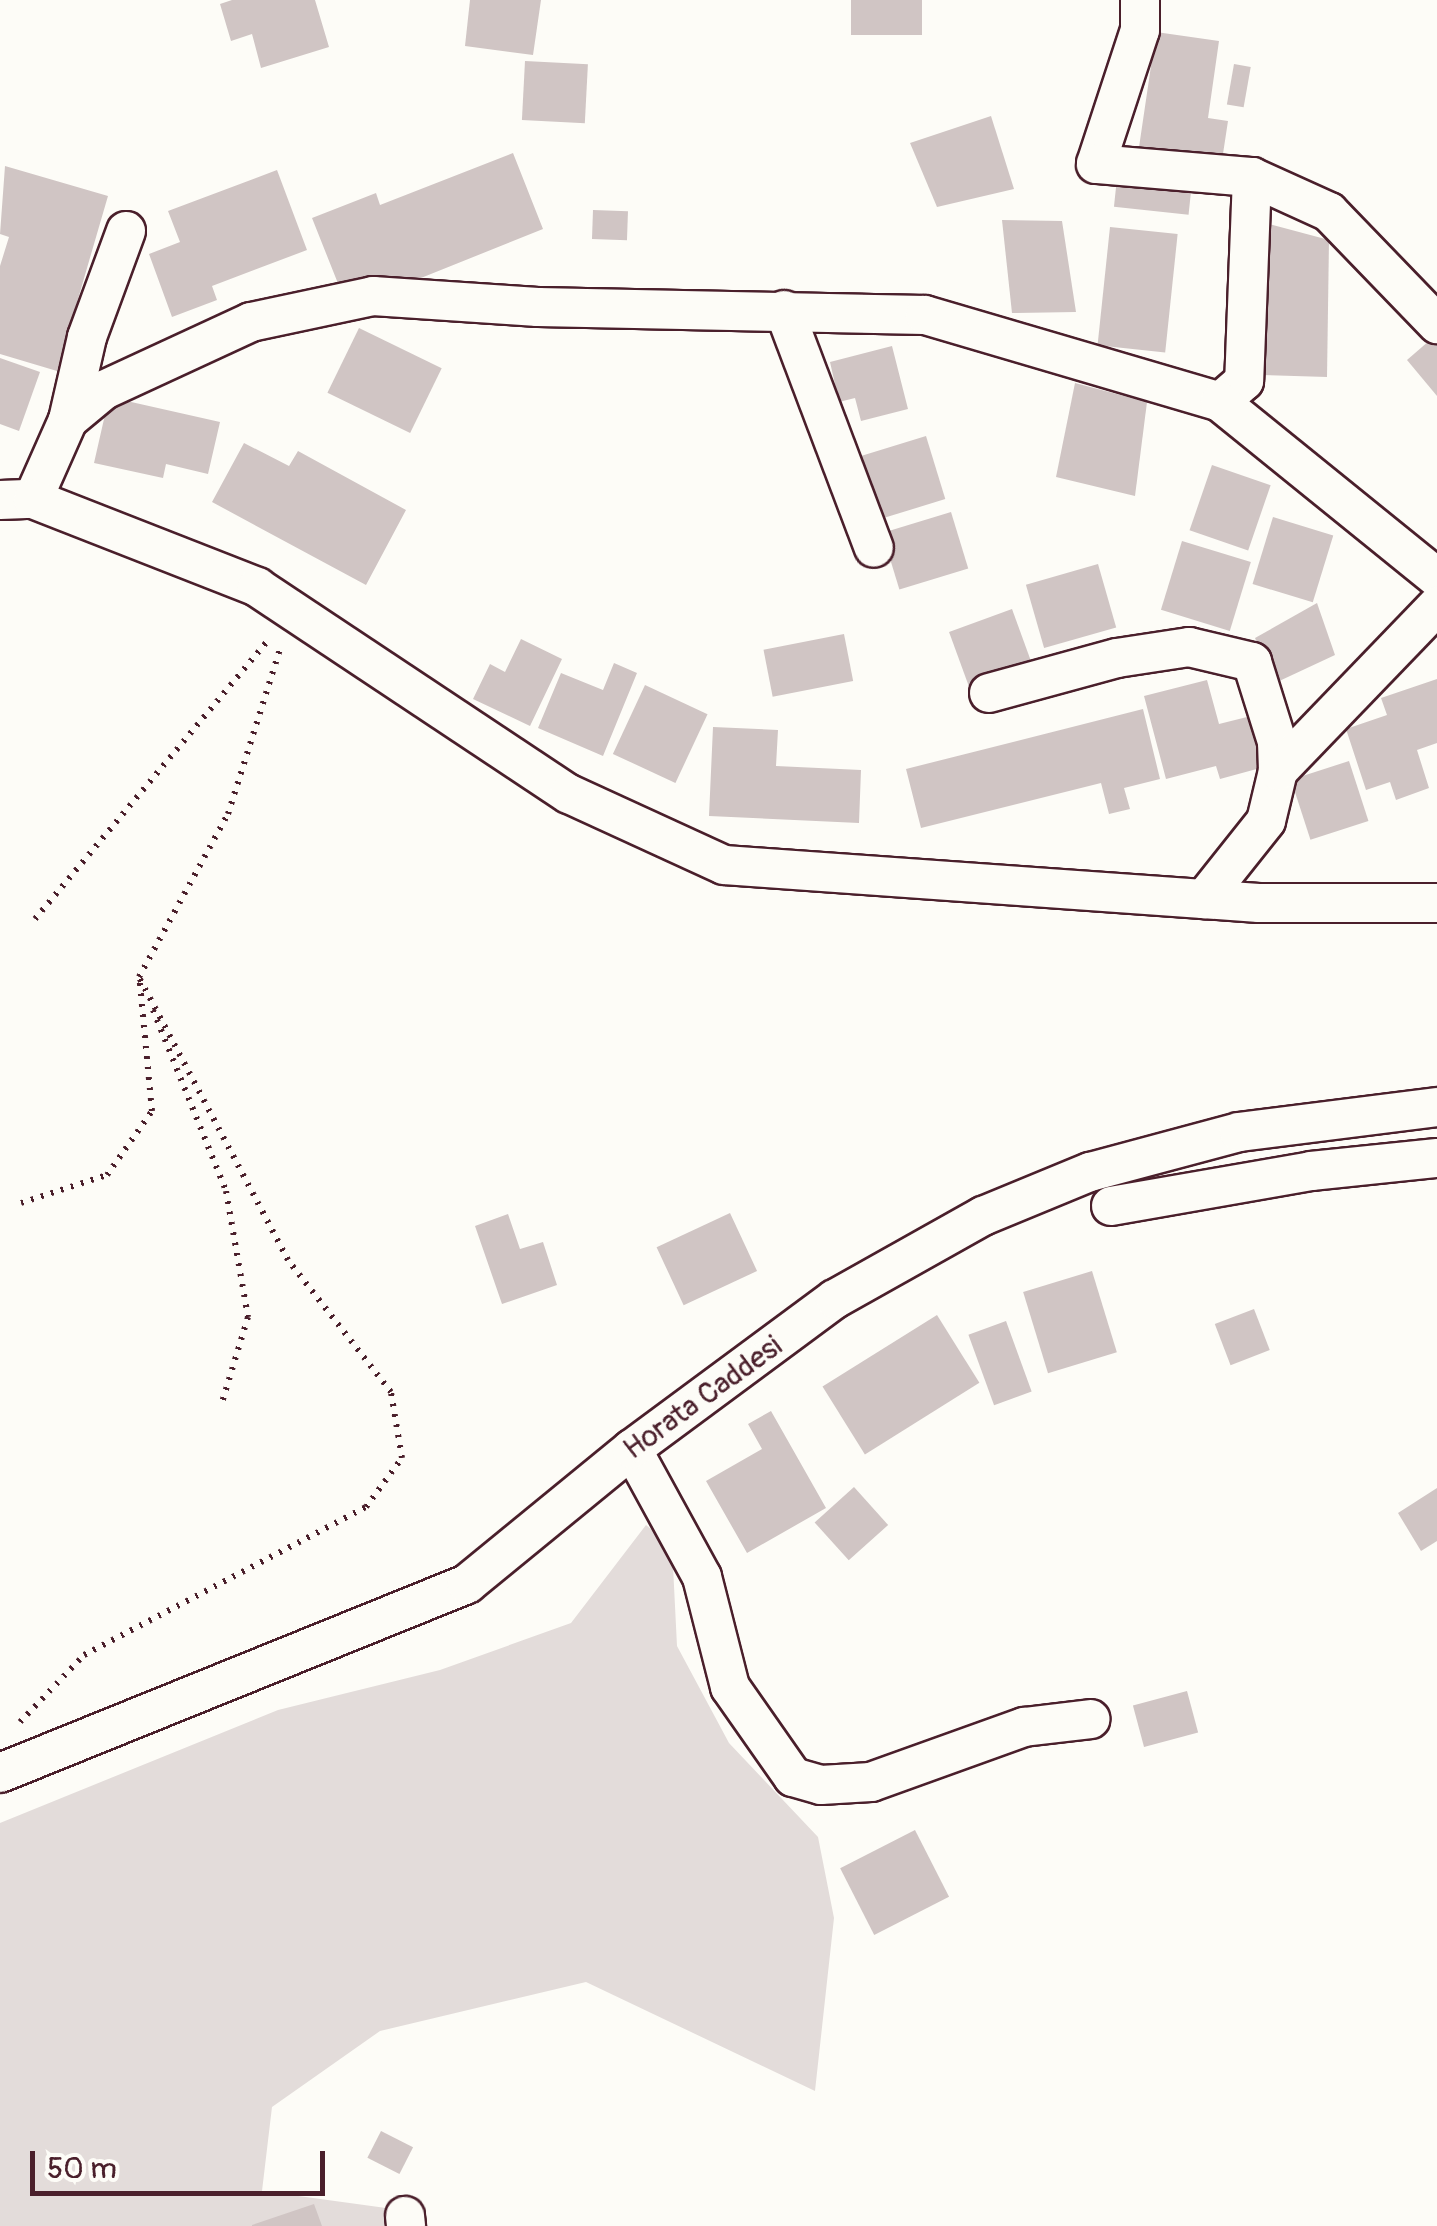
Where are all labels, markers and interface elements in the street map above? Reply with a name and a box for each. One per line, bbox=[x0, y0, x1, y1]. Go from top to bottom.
street label: Horata Caddesi bbox=[617, 1328, 789, 1468]
scale bar bbox=[35, 2131, 330, 2193]
text: 50 m bbox=[47, 2150, 117, 2187]

